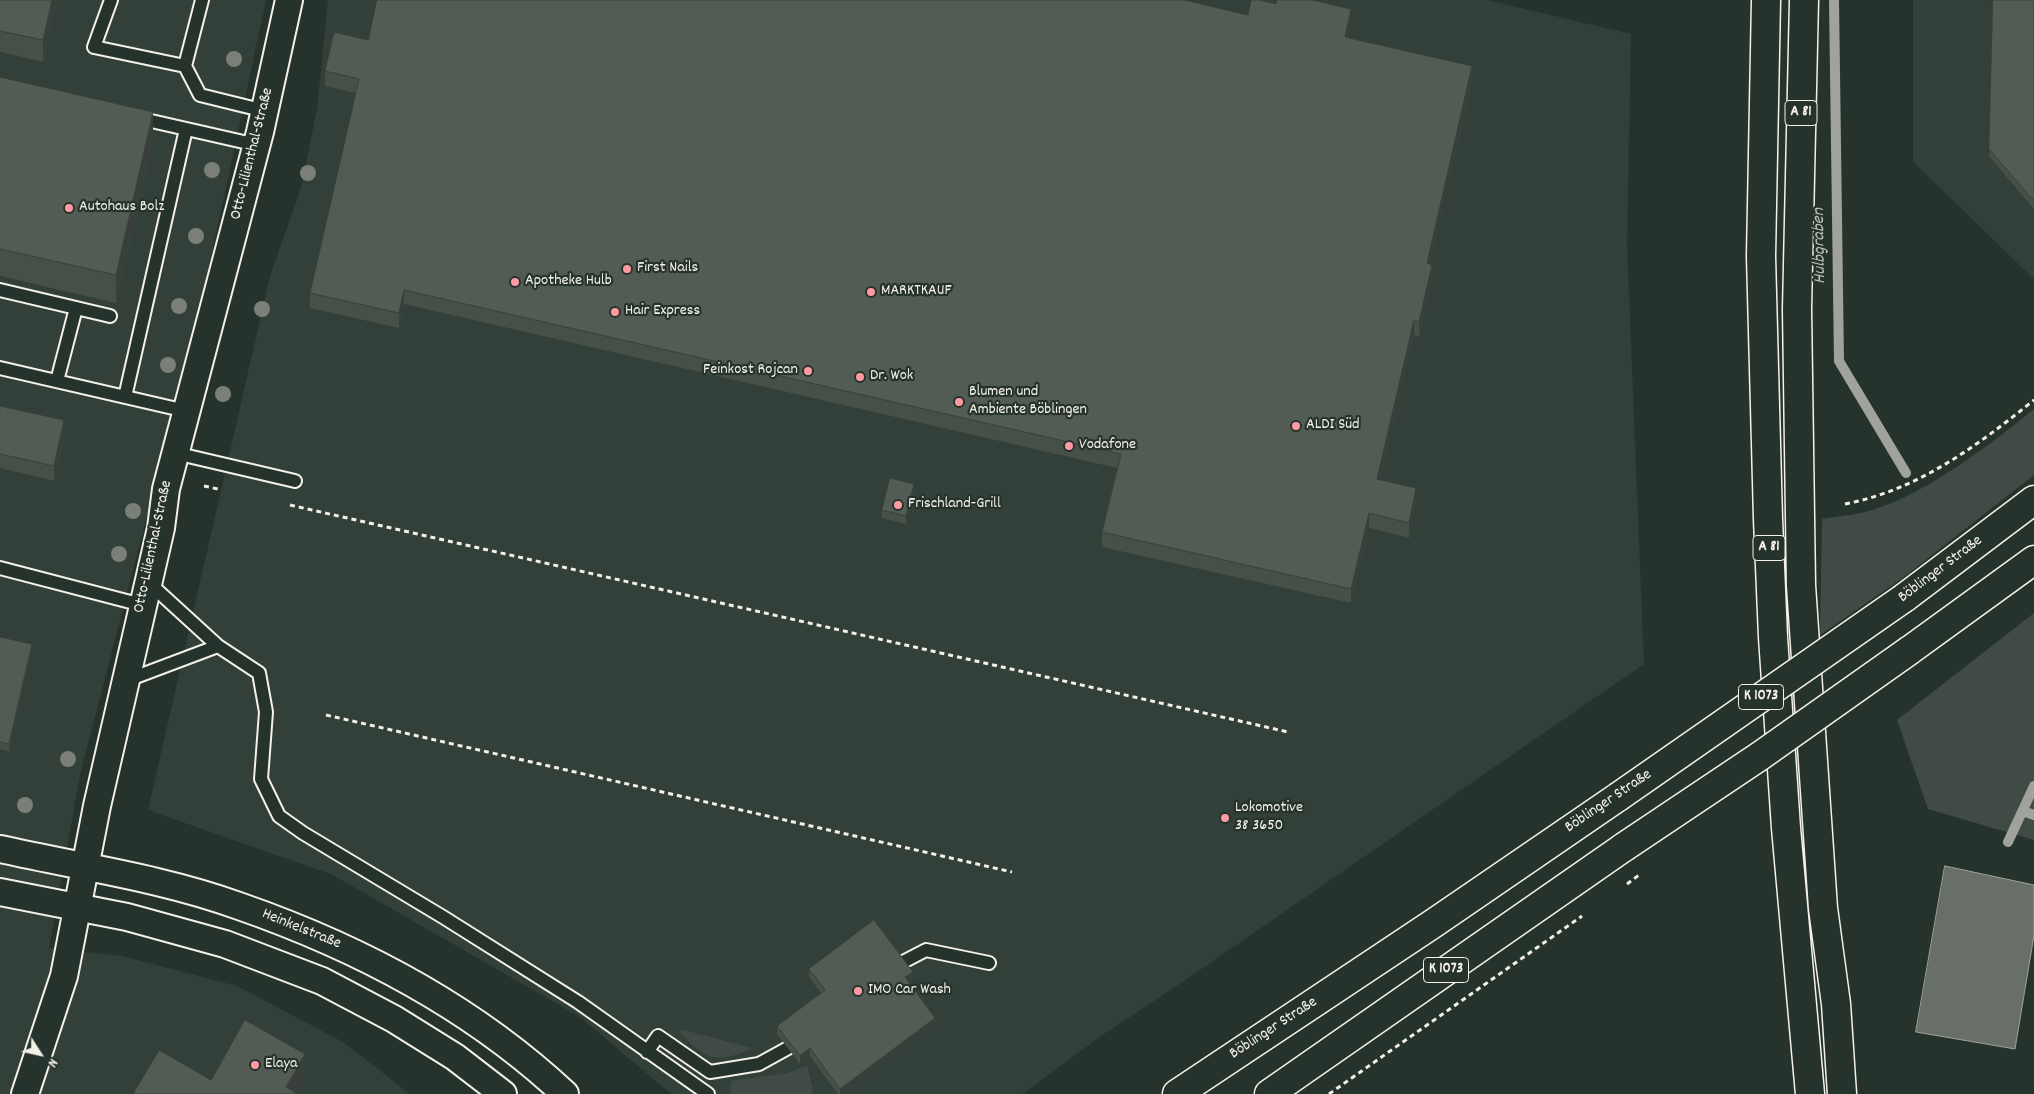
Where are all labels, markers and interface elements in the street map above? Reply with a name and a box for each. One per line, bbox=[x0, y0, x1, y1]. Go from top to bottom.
street label: Otto-Lilienthal-Straße bbox=[227, 86, 279, 222]
road number: A 81 bbox=[1785, 100, 1817, 126]
place label: Autohaus Bolz bbox=[79, 198, 164, 218]
marker: Autohaus Bolz bbox=[63, 202, 75, 214]
water label: Hulbgraben bbox=[1810, 208, 1832, 284]
place label: First Nails bbox=[637, 259, 698, 279]
marker: First Nails bbox=[621, 263, 633, 275]
place label: Apotheke Hulb bbox=[525, 272, 612, 292]
marker: Apotheke Hulb bbox=[509, 276, 521, 288]
place label: MARKTKAUF bbox=[881, 282, 952, 302]
marker: MARKTKAUF bbox=[865, 286, 877, 298]
place label: Hair Express bbox=[625, 302, 700, 322]
marker: Hair Express bbox=[609, 306, 621, 318]
place label: Feinkost Rojcan bbox=[703, 361, 798, 381]
marker: Feinkost Rojcan bbox=[802, 365, 814, 377]
place label: Dr. Wok bbox=[870, 367, 913, 387]
marker: Dr. Wok bbox=[854, 371, 866, 383]
place label: Blumen und Ambiente Böblingen bbox=[969, 383, 1087, 421]
marker: Blumen und Ambiente Böblingen bbox=[953, 396, 965, 408]
place label: ALDI Süd bbox=[1306, 416, 1360, 436]
marker: ALDI Süd bbox=[1290, 420, 1302, 432]
place label: Vodafone bbox=[1079, 436, 1136, 456]
marker: Vodafone bbox=[1063, 440, 1075, 452]
street label: Otto-Lilienthal-Straße bbox=[131, 479, 177, 615]
place label: Frischland-Grill bbox=[908, 495, 1001, 515]
marker: Frischland-Grill bbox=[892, 499, 904, 511]
street label: Böblinger Straße bbox=[1895, 532, 1987, 608]
road number: A 81 bbox=[1753, 536, 1785, 560]
road number: K 1073 bbox=[1738, 684, 1784, 710]
street label: Böblinger Straße bbox=[1562, 766, 1656, 838]
place label: Lokomotive 38 3650 bbox=[1235, 799, 1303, 837]
marker: Lokomotive 38 3650 bbox=[1219, 812, 1231, 824]
street label: Heinkelstraße bbox=[259, 905, 343, 955]
road number: K 1073 bbox=[1424, 958, 1468, 982]
place label: IMO Car Wash bbox=[868, 981, 951, 1001]
marker: IMO Car Wash bbox=[852, 985, 864, 997]
street label: Böblinger Straße bbox=[1227, 994, 1321, 1064]
north arrow bbox=[15, 1029, 65, 1079]
text: N bbox=[42, 1054, 62, 1071]
place label: Elaya bbox=[265, 1055, 298, 1075]
marker: Elaya bbox=[249, 1059, 261, 1071]

